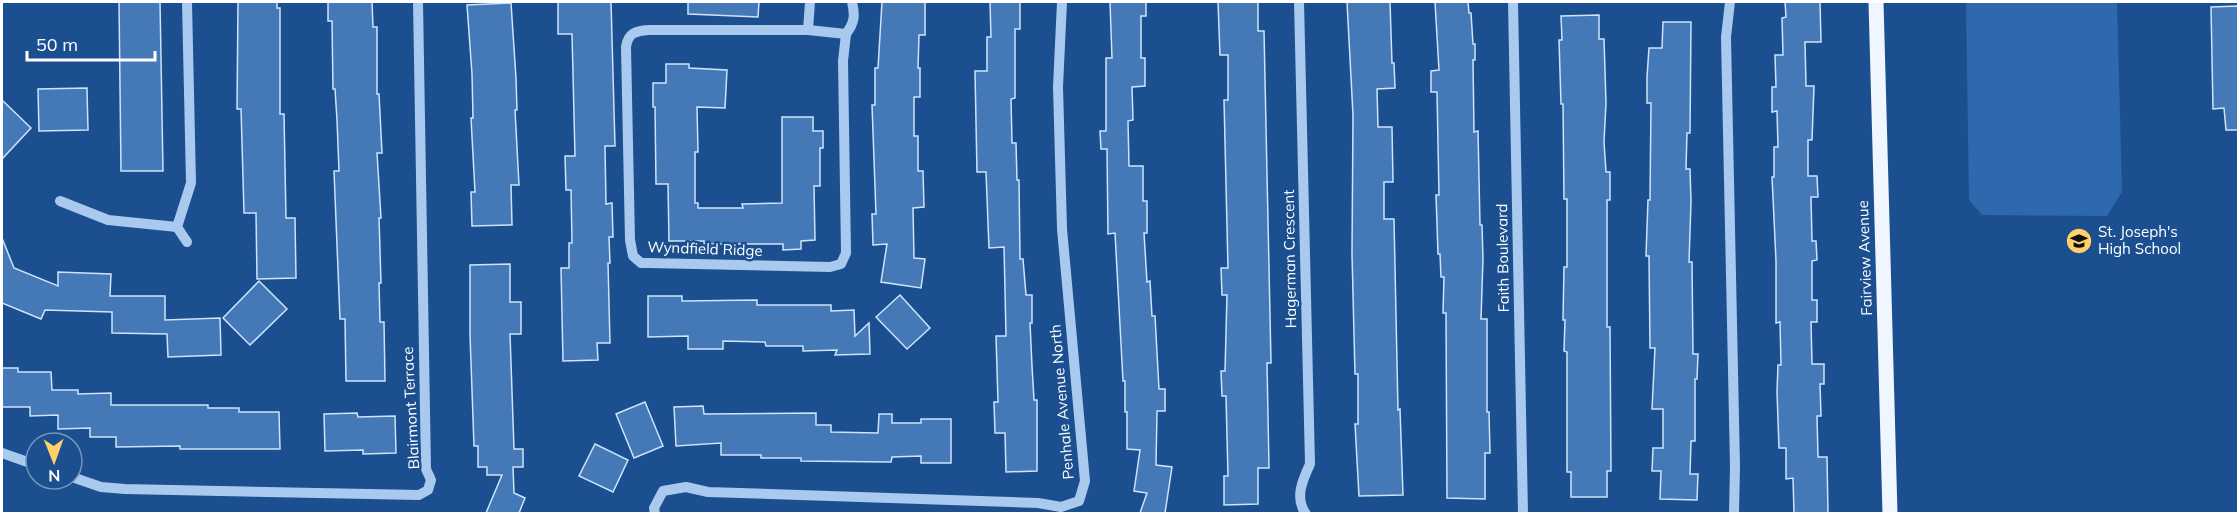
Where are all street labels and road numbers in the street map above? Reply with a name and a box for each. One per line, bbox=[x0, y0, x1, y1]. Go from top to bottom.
street label: Hagerman Crescent bbox=[1279, 190, 1300, 329]
street label: Fairview Avenue bbox=[1853, 200, 1876, 316]
street label: Faith Boulevard bbox=[1492, 203, 1513, 313]
street label: Wyndfield Ridge bbox=[647, 237, 763, 260]
street label: Penhale Avenue North bbox=[1045, 324, 1078, 480]
street label: Blairmont Terrace bbox=[398, 346, 423, 470]

